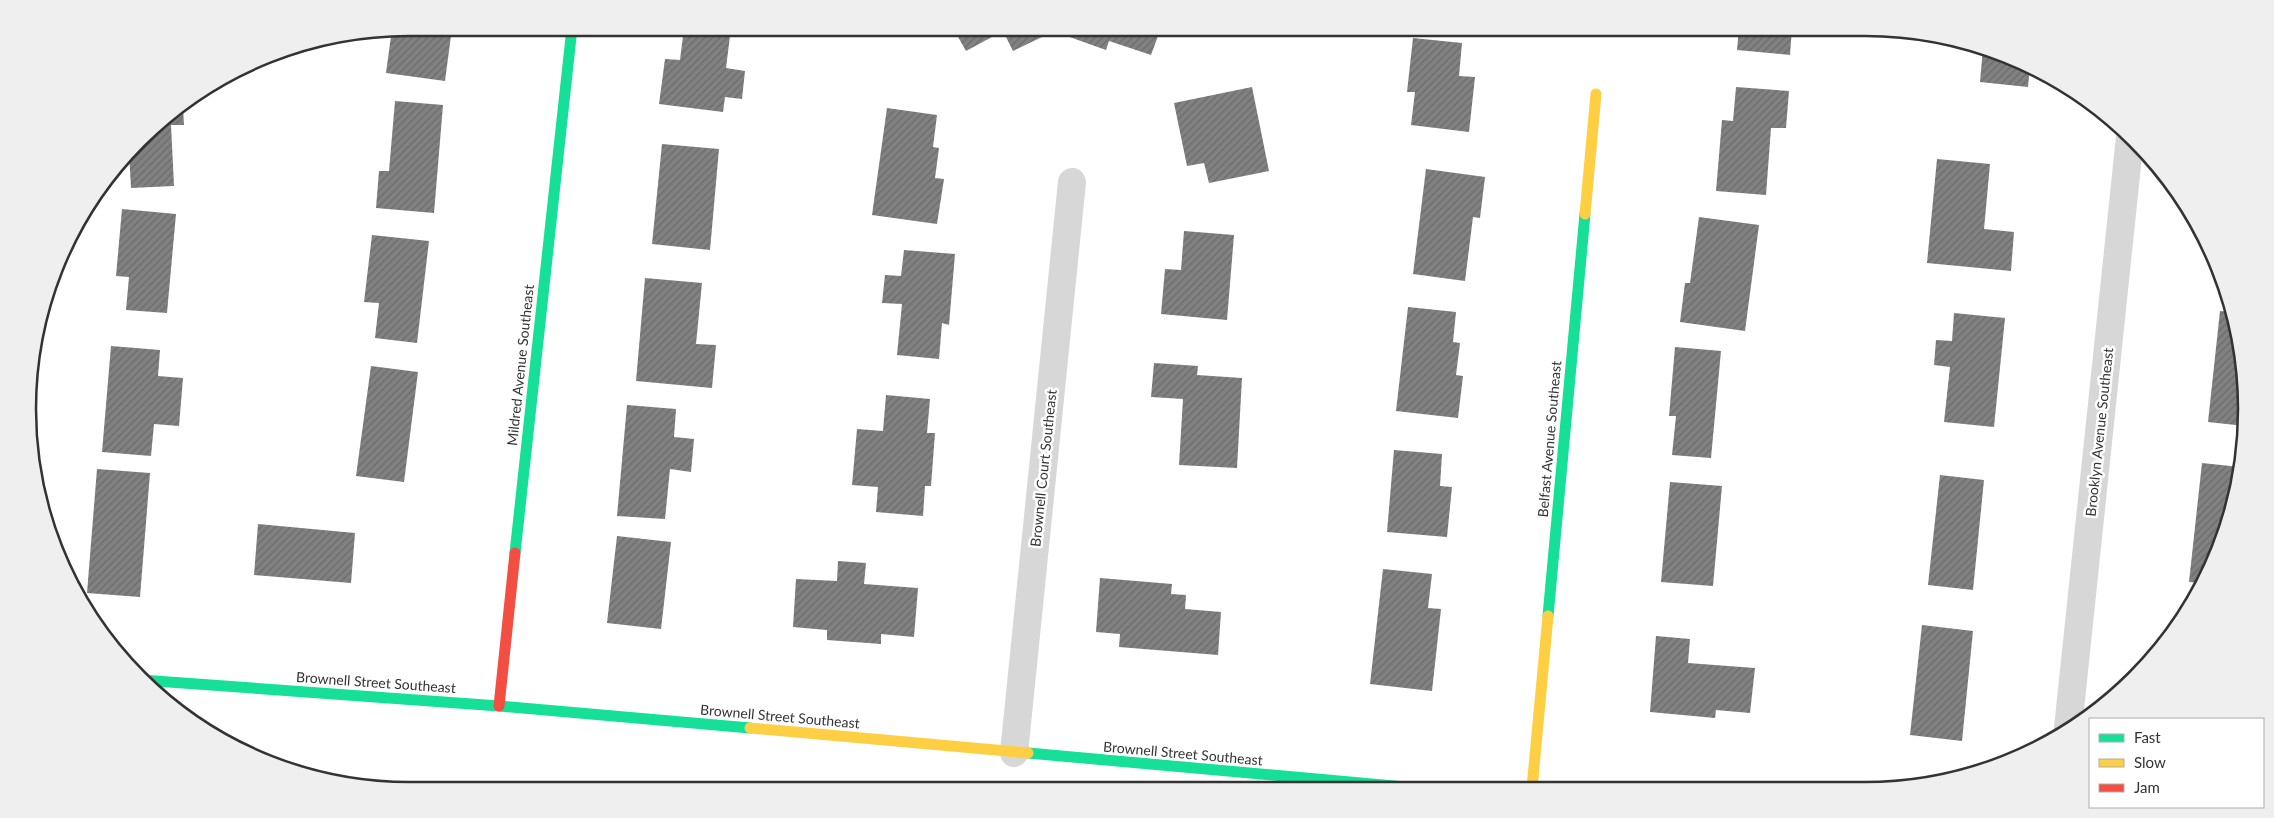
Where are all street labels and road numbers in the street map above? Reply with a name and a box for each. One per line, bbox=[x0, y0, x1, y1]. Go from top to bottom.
street label: Mildred Avenue Southeast bbox=[503, 284, 537, 446]
street label: Brooklyn Avenue Southeast bbox=[2082, 347, 2116, 517]
street label: Belfast Avenue Southeast bbox=[1534, 360, 1564, 518]
street label: Brownell Court Southeast bbox=[1026, 388, 1060, 548]
street label: Brownell Street Southeast bbox=[296, 668, 456, 696]
street label: Brownell Street Southeast bbox=[700, 701, 860, 731]
street label: Brownell Street Southeast bbox=[1103, 738, 1263, 768]

